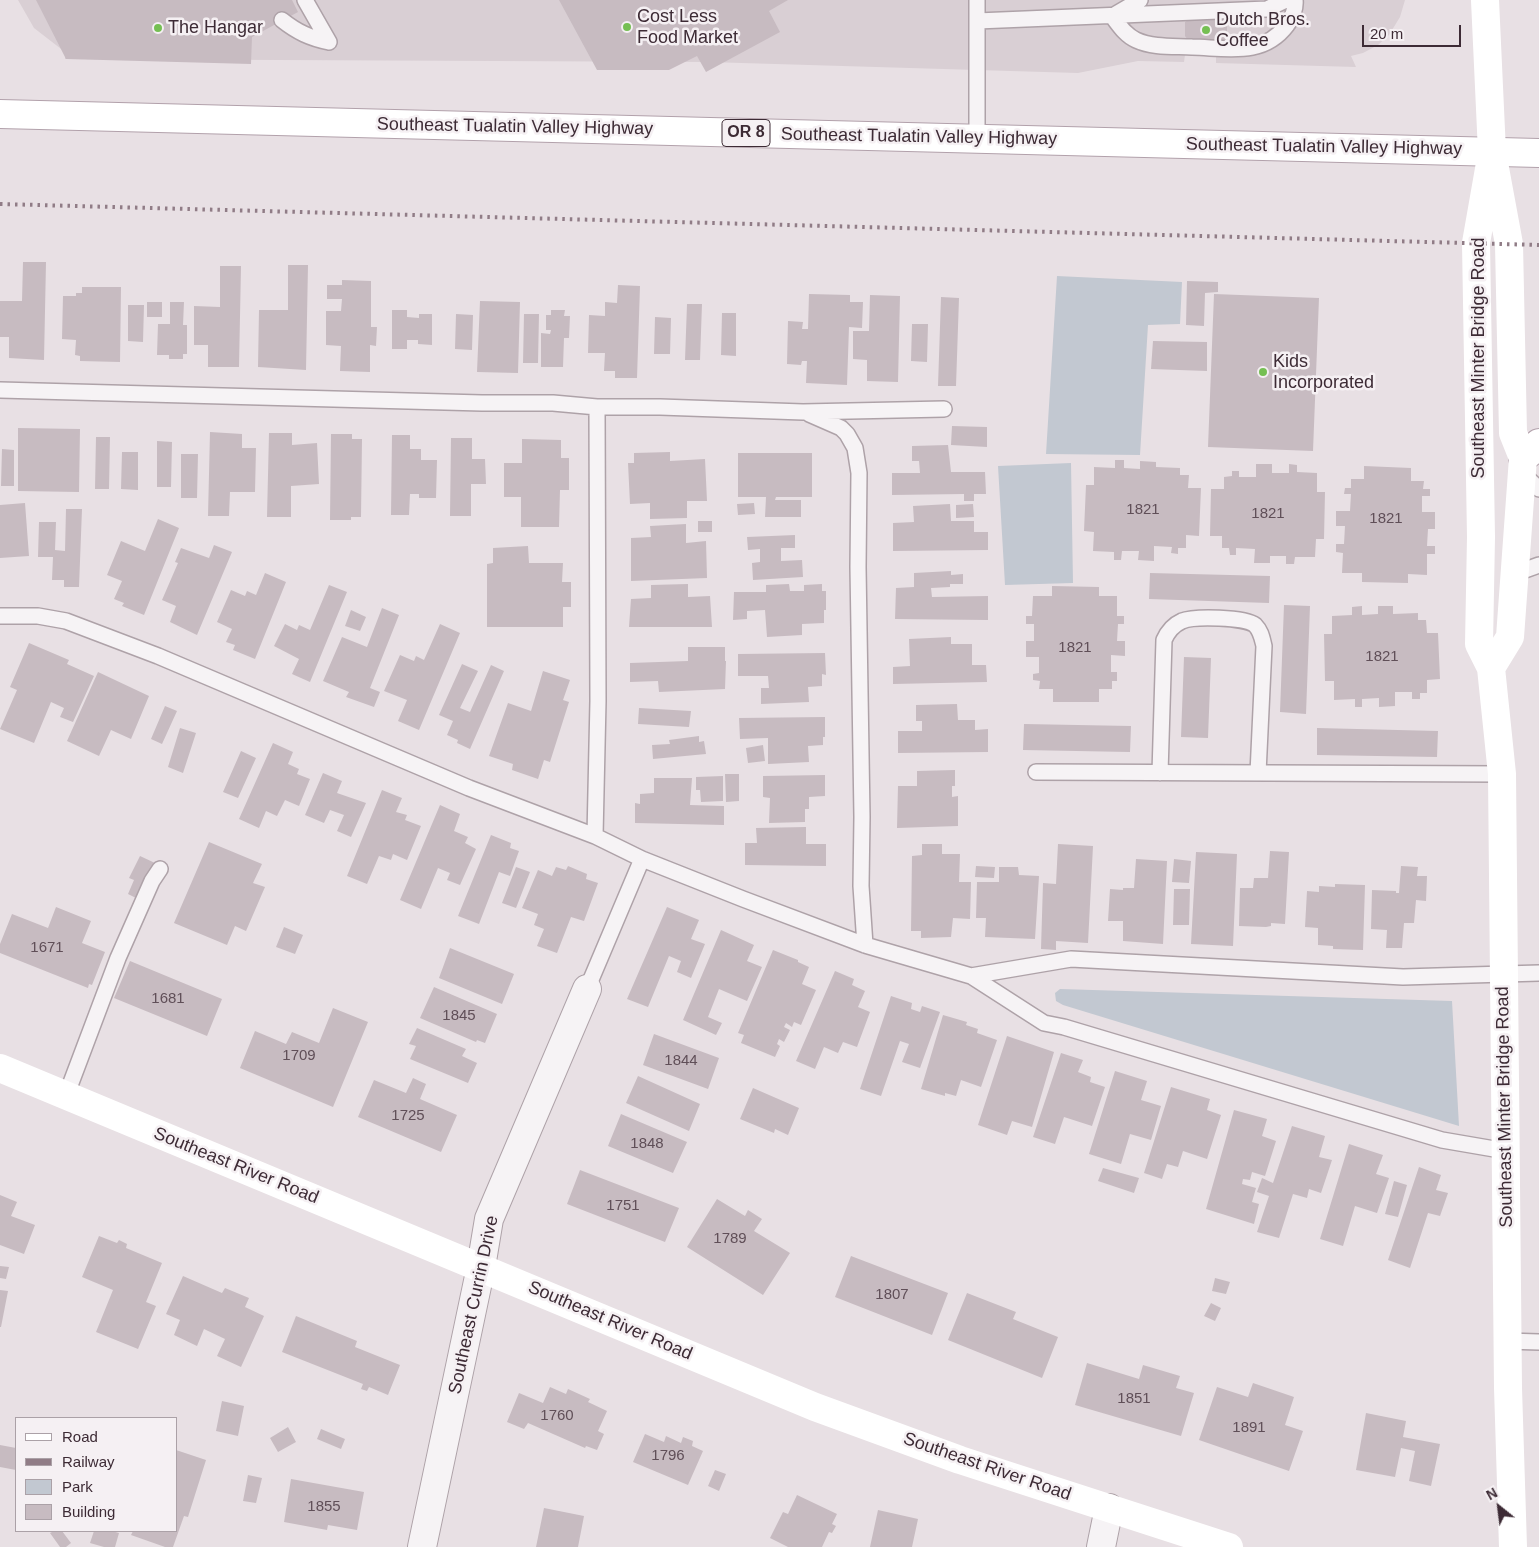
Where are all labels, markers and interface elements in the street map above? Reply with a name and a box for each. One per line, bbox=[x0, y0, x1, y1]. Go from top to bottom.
place label: Cost Less Food Market bbox=[637, 6, 738, 48]
place label: Dutch Bros. Coffee bbox=[1216, 9, 1310, 52]
scale bar bbox=[1364, 15, 1463, 47]
place label: The Hangar bbox=[168, 17, 263, 39]
marker: Cost Less Food Market bbox=[621, 21, 633, 33]
marker: The Hangar bbox=[152, 22, 164, 34]
marker: Dutch Bros. Coffee bbox=[1200, 24, 1212, 36]
text: 20 m bbox=[1370, 25, 1403, 42]
street label: Southeast Tualatin Valley Highway bbox=[377, 114, 653, 140]
road number: OR 8 bbox=[722, 120, 770, 146]
street label: Southeast Tualatin Valley Highway bbox=[781, 124, 1057, 150]
street label: Southeast Tualatin Valley Highway bbox=[1186, 134, 1462, 160]
street label: Southeast Minter Bridge Road bbox=[1468, 237, 1490, 479]
place label: Kids Incorporated bbox=[1273, 351, 1374, 394]
marker: Kids Incorporated bbox=[1257, 366, 1269, 378]
house number: 1821 bbox=[1126, 501, 1160, 519]
house number: 1821 bbox=[1251, 505, 1285, 523]
house number: 1821 bbox=[1369, 510, 1403, 528]
house number: 1821 bbox=[1058, 639, 1092, 657]
house number: 1821 bbox=[1365, 648, 1399, 666]
house number: 1671 bbox=[30, 939, 64, 957]
street label: Southeast Minter Bridge Road bbox=[1492, 986, 1518, 1228]
house number: 1681 bbox=[151, 990, 185, 1008]
house number: 1845 bbox=[442, 1007, 476, 1025]
house number: 1709 bbox=[282, 1047, 316, 1065]
house number: 1844 bbox=[664, 1052, 698, 1070]
house number: 1725 bbox=[391, 1107, 425, 1125]
street label: Southeast River Road bbox=[150, 1123, 322, 1209]
house number: 1848 bbox=[630, 1135, 664, 1153]
house number: 1751 bbox=[606, 1197, 640, 1215]
street label: Southeast Currin Drive bbox=[445, 1214, 503, 1396]
house number: 1789 bbox=[713, 1230, 747, 1248]
street label: Southeast River Road bbox=[525, 1277, 695, 1365]
house number: 1807 bbox=[875, 1286, 909, 1304]
house number: 1851 bbox=[1117, 1390, 1151, 1408]
house number: 1760 bbox=[540, 1407, 574, 1425]
legend bbox=[15, 1417, 178, 1532]
house number: 1891 bbox=[1232, 1419, 1266, 1437]
text: Road bbox=[62, 1428, 98, 1445]
street label: Southeast River Road bbox=[900, 1428, 1074, 1506]
house number: 1796 bbox=[651, 1447, 685, 1465]
text: Railway bbox=[62, 1453, 115, 1470]
text: Park bbox=[62, 1478, 93, 1495]
north arrow bbox=[1474, 1482, 1524, 1532]
text: N bbox=[1483, 1484, 1500, 1503]
house number: 1855 bbox=[307, 1498, 341, 1516]
text: Building bbox=[62, 1503, 115, 1520]

